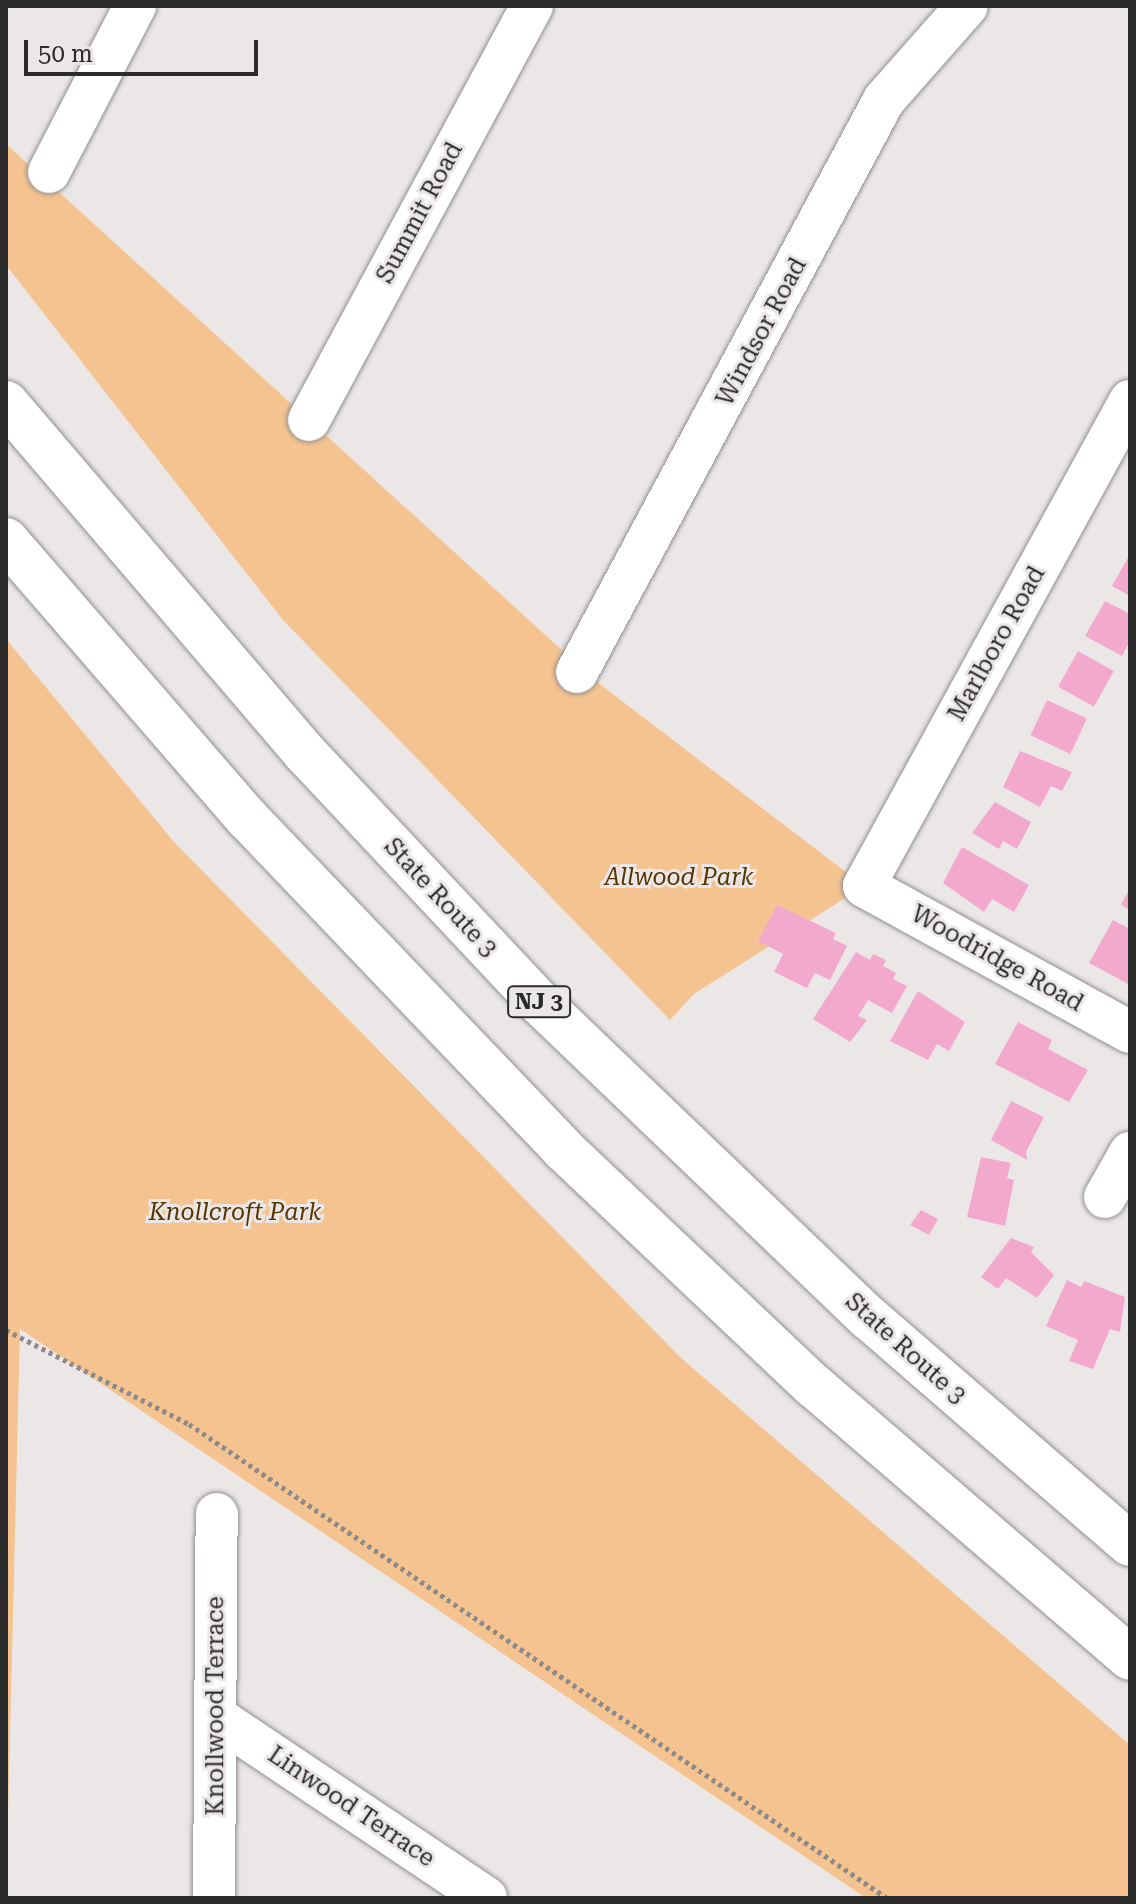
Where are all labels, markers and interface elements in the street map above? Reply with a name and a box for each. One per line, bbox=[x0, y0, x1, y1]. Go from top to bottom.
scale bar bbox=[28, 24, 262, 74]
text: 50 m bbox=[38, 40, 93, 68]
street label: Summit Road bbox=[371, 138, 469, 288]
street label: Windsor Road bbox=[711, 253, 813, 411]
street label: Marlboro Road bbox=[943, 562, 1051, 726]
street label: State Route 3 bbox=[378, 833, 502, 963]
park label: Allwood Park bbox=[604, 864, 754, 892]
street label: Woodridge Road bbox=[906, 900, 1088, 1018]
road number: NJ 3 bbox=[507, 984, 571, 1020]
park label: Knollcroft Park bbox=[149, 1199, 321, 1227]
street label: State Route 3 bbox=[839, 1288, 971, 1410]
street label: Knollwood Terrace bbox=[202, 1596, 230, 1816]
street label: Linwood Terrace bbox=[262, 1741, 440, 1873]

